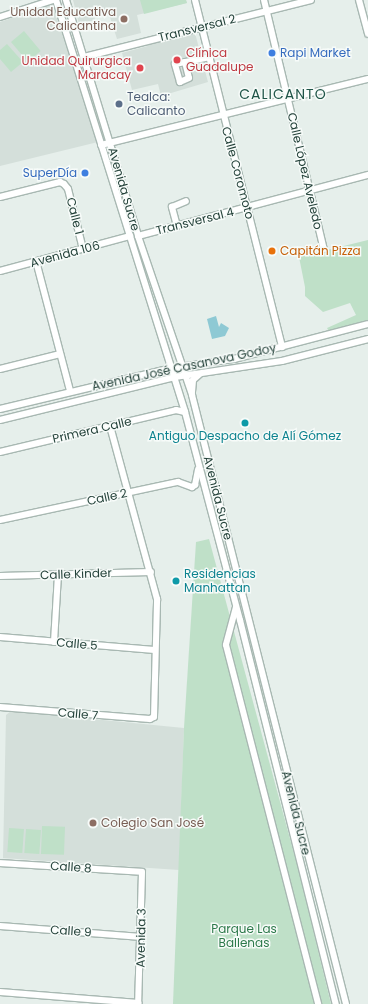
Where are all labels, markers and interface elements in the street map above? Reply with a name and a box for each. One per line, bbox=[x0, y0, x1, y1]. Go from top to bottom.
place label: Unidad Educativa Calicantina bbox=[10, 5, 116, 33]
street label: Transversal 2 bbox=[157, 11, 237, 45]
marker: Unidad Educativa Calicantina bbox=[119, 14, 129, 24]
place label: Clínica Guadalupe bbox=[186, 46, 254, 74]
place label: Rapi Market bbox=[280, 46, 351, 60]
marker: Rapi Market bbox=[267, 48, 277, 58]
place label: Unidad Quirurgica Maracay bbox=[22, 54, 131, 82]
marker: Clínica Guadalupe bbox=[171, 54, 183, 66]
marker: Unidad Quirurgica Maracay bbox=[134, 62, 146, 74]
district label: CALICANTO bbox=[239, 86, 327, 102]
place label: Tealca: Calicanto bbox=[127, 90, 185, 118]
marker: Tealca: Calicanto bbox=[114, 99, 124, 109]
street label: Calle López Aveledo bbox=[285, 111, 325, 231]
street label: Calle Coromoto bbox=[219, 125, 257, 221]
street label: Avenida Sucre bbox=[105, 146, 143, 232]
place label: SuperDía bbox=[23, 166, 77, 180]
marker: SuperDía bbox=[80, 168, 90, 178]
street label: Calle 1 bbox=[63, 196, 87, 236]
street label: Transversal 4 bbox=[155, 204, 235, 238]
street label: Avenida 106 bbox=[29, 238, 101, 270]
place label: Capitán Pizza bbox=[280, 244, 361, 258]
marker: Capitán Pizza bbox=[267, 246, 277, 256]
street label: Avenida José Casanova Godoy bbox=[91, 340, 277, 394]
street label: Primera Calle bbox=[51, 414, 133, 446]
marker: Antiguo Despacho de Alí Gómez bbox=[240, 418, 250, 428]
place label: Antiguo Despacho de Alí Gómez bbox=[149, 429, 341, 443]
street label: Avenida Sucre bbox=[201, 454, 235, 542]
street label: Calle 2 bbox=[86, 486, 128, 508]
street label: Calle Kinder bbox=[40, 566, 112, 582]
place label: Residencias Manhattan bbox=[184, 567, 256, 595]
marker: Residencias Manhattan bbox=[171, 576, 181, 586]
street label: Calle 5 bbox=[56, 635, 98, 653]
street label: Calle 7 bbox=[57, 705, 99, 723]
street label: Avenida Sucre bbox=[279, 769, 313, 857]
place label: Colegio San José bbox=[101, 816, 204, 830]
marker: Colegio San José bbox=[88, 818, 98, 828]
street label: Calle 8 bbox=[50, 858, 92, 876]
street label: Avenida 3 bbox=[133, 908, 149, 968]
street label: Calle 9 bbox=[50, 922, 92, 940]
park label: Parque Las Ballenas bbox=[211, 922, 277, 950]

